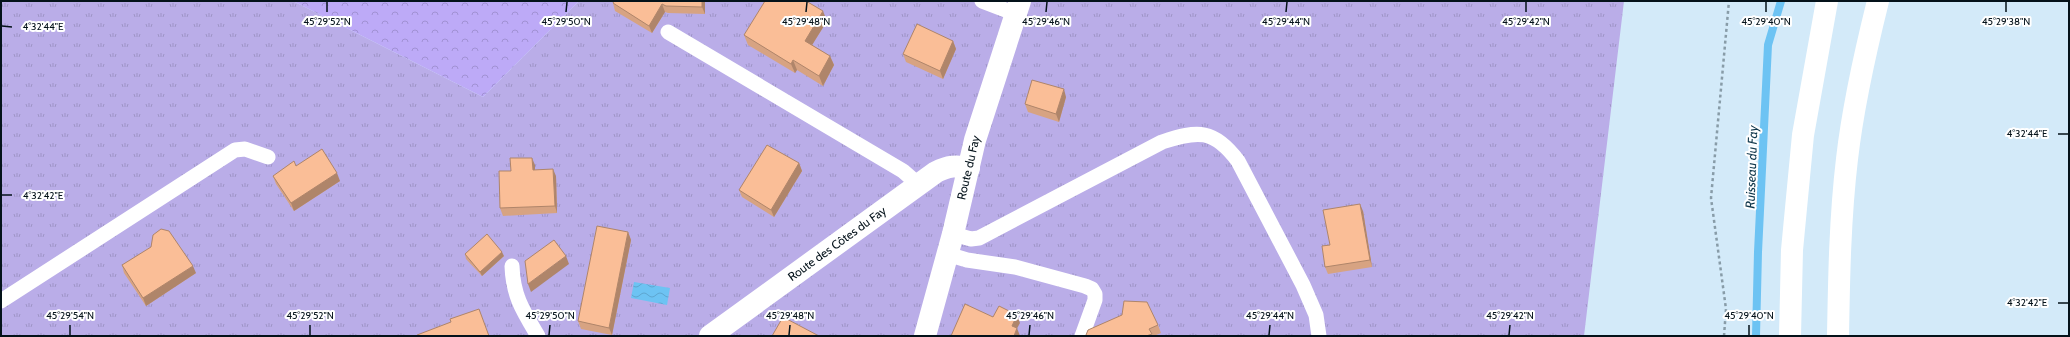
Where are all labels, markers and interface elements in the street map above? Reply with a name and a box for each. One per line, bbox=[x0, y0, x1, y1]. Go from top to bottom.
text: 45°29'52"N bbox=[303, 15, 351, 28]
text: 45°29'50"N bbox=[541, 15, 591, 28]
text: 45°29'48"N bbox=[782, 15, 830, 28]
text: 45°29'46"N bbox=[1022, 15, 1070, 28]
text: 45°29'44"N bbox=[1262, 15, 1310, 28]
text: 45°29'42"N bbox=[1502, 15, 1550, 28]
text: 45°29'40"N bbox=[1741, 15, 1791, 28]
text: 45°29'38"N bbox=[1982, 15, 2030, 28]
text: 4°32'44"E bbox=[23, 20, 64, 33]
water label: Ruisseau du Fay bbox=[1742, 124, 1760, 209]
text: 4°32'44"E bbox=[2007, 127, 2048, 140]
street label: Route du Fay bbox=[953, 133, 983, 201]
text: 4°32'42"E bbox=[23, 189, 64, 202]
street label: Route des Côtes du Fay bbox=[785, 203, 889, 284]
text: 4°32'42"E bbox=[2007, 296, 2048, 309]
text: 45°29'54"N bbox=[46, 309, 94, 322]
text: 45°29'52"N bbox=[286, 309, 334, 322]
text: 45°29'50"N bbox=[525, 309, 575, 322]
text: 45°29'48"N bbox=[766, 309, 814, 322]
text: 45°29'46"N bbox=[1006, 309, 1054, 322]
text: 45°29'44"N bbox=[1246, 309, 1294, 322]
text: 45°29'42"N bbox=[1486, 309, 1534, 322]
text: 45°29'40"N bbox=[1724, 309, 1774, 322]

